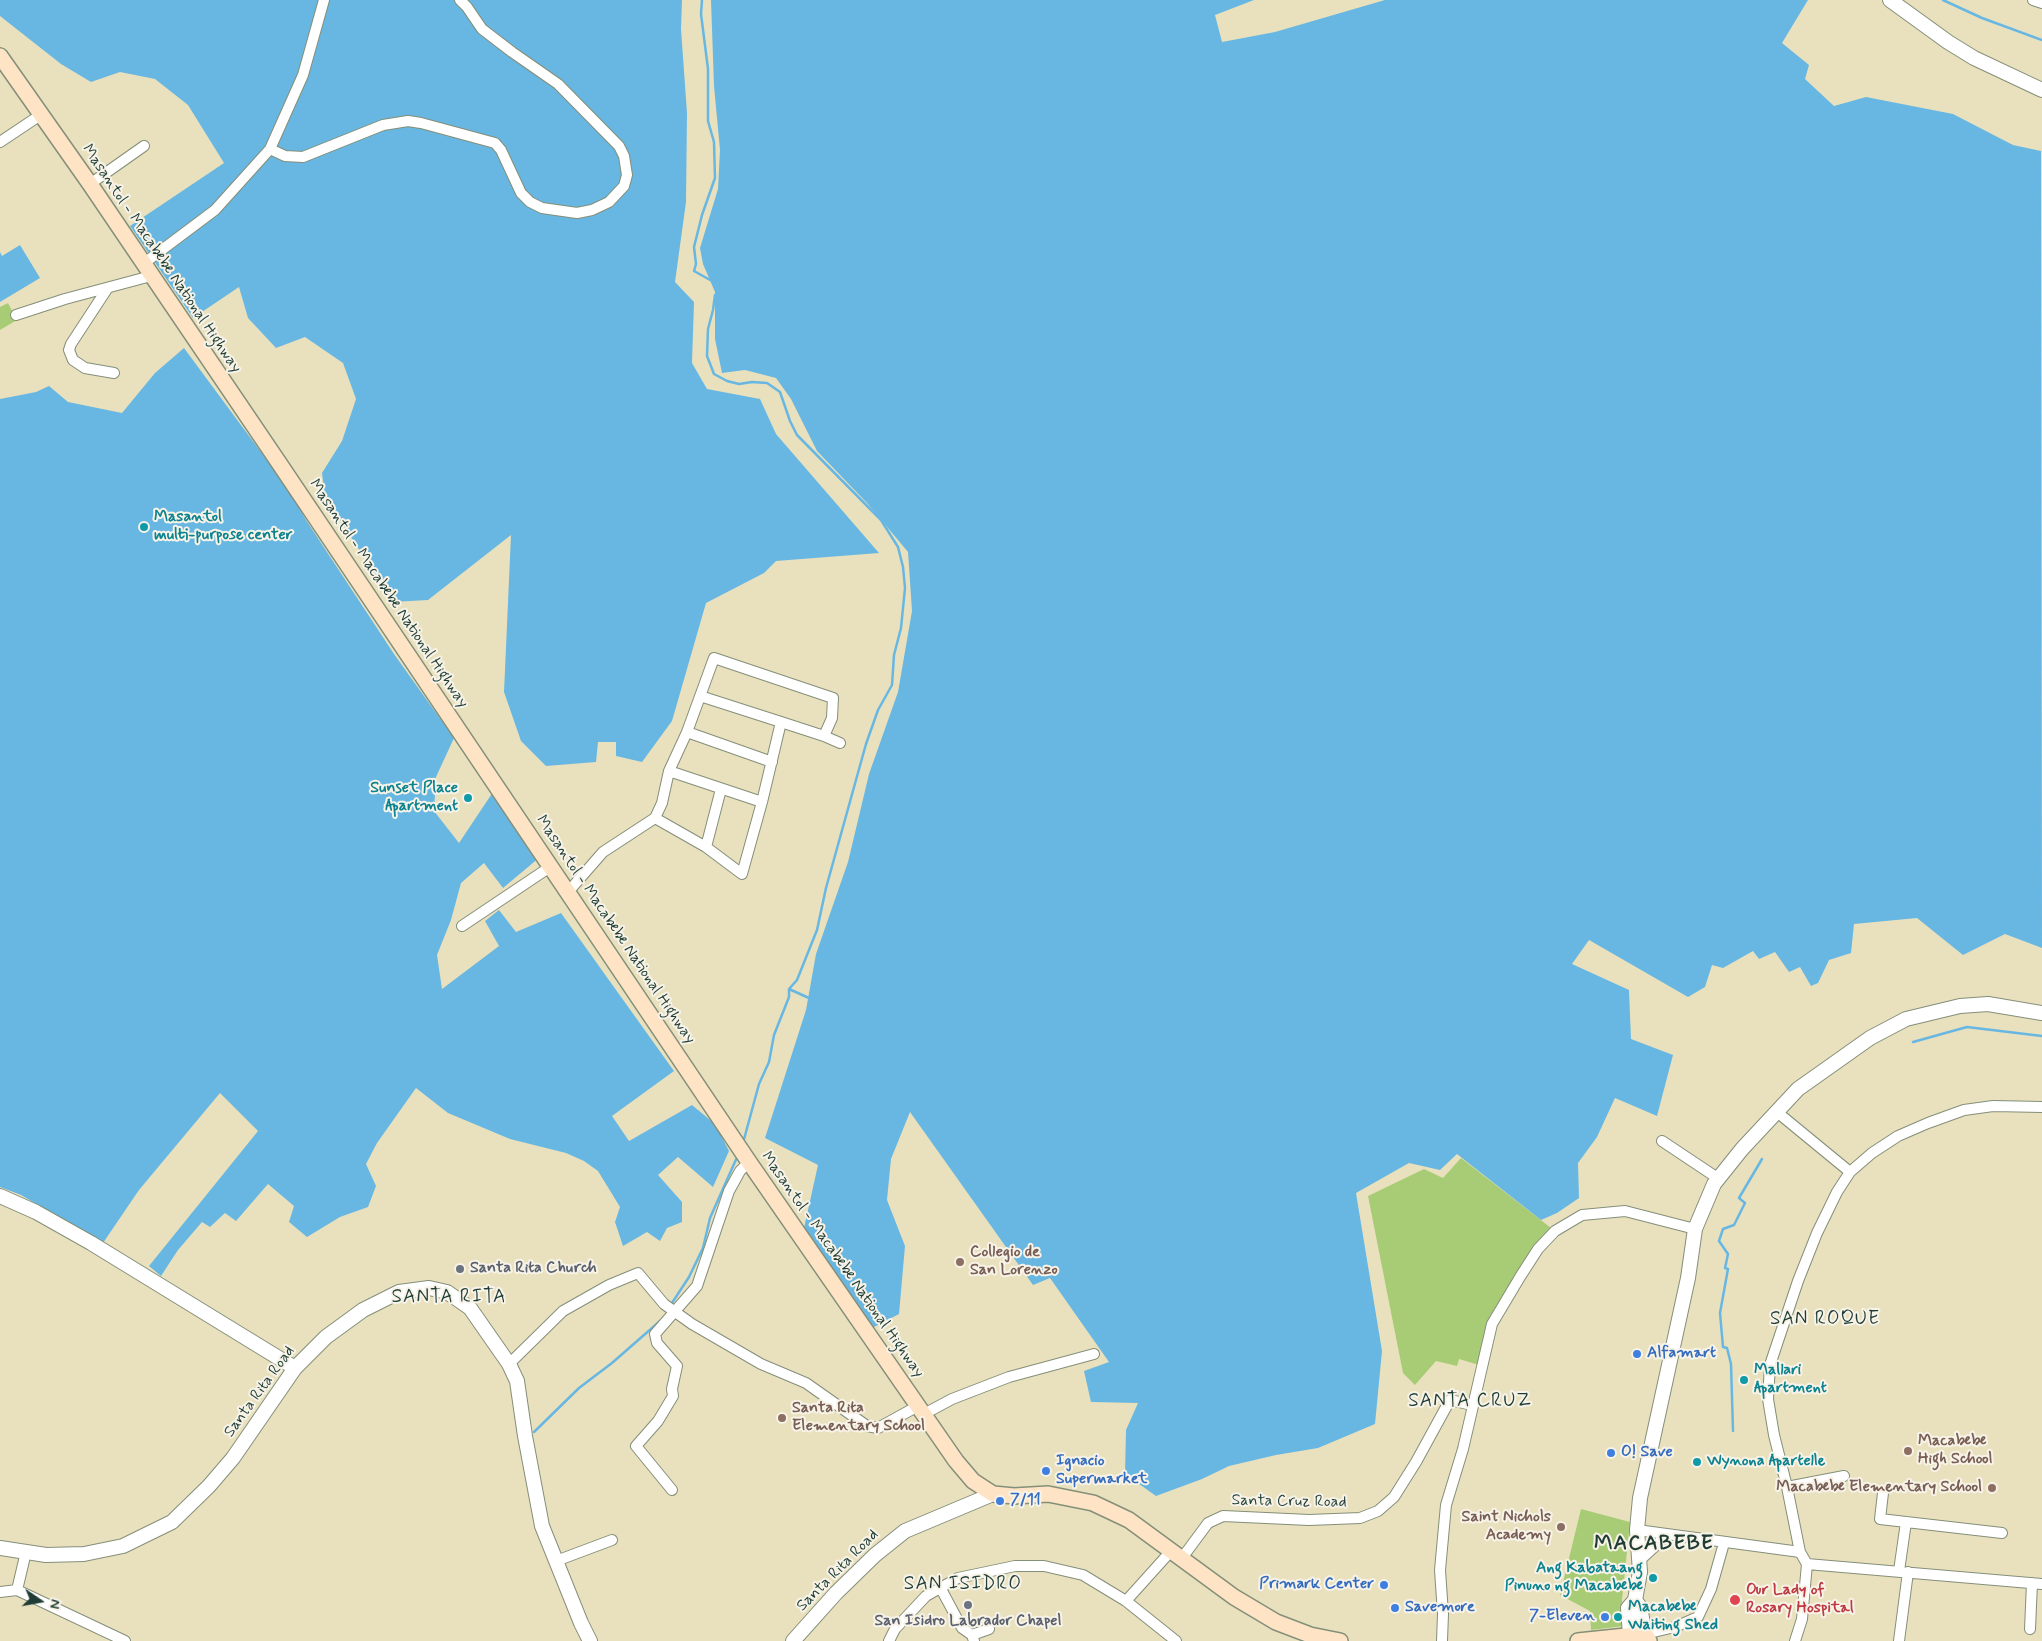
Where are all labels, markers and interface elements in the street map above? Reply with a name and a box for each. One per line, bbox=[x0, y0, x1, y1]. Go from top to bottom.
street label: Masantol - Macabebe National Highway bbox=[77, 141, 245, 377]
street label: Masantol - Macabebe National Highway bbox=[304, 476, 472, 712]
place label: Masantol multi-purpose center bbox=[154, 508, 293, 546]
marker: Masantol multi-purpose center bbox=[138, 521, 150, 533]
place label: Sunset Place Apartment bbox=[370, 779, 458, 817]
marker: Sunset Place Apartment bbox=[462, 792, 474, 804]
street label: Masantol - Macabebe National Highway bbox=[531, 812, 699, 1048]
street label: Masantol - Macabebe National Highway bbox=[756, 1148, 928, 1382]
place label: Collegio de San Lorenzo bbox=[970, 1243, 1058, 1281]
marker: Collegio de San Lorenzo bbox=[954, 1256, 966, 1268]
place label: Santa Rita Church bbox=[470, 1259, 597, 1279]
marker: Santa Rita Church bbox=[454, 1263, 466, 1275]
district label: SANTA RITA bbox=[389, 1287, 509, 1309]
district label: SAN ROQUE bbox=[1769, 1309, 1881, 1331]
street label: Santa Rita Road bbox=[220, 1343, 300, 1441]
place label: Alfamart bbox=[1647, 1344, 1716, 1364]
marker: Alfamart bbox=[1631, 1348, 1643, 1360]
place label: Mallari Apartment bbox=[1754, 1361, 1827, 1399]
marker: Mallari Apartment bbox=[1738, 1374, 1750, 1386]
district label: SANTA CRUZ bbox=[1407, 1391, 1533, 1413]
place label: Santa Rita Elementary School bbox=[792, 1399, 925, 1437]
marker: Santa Rita Elementary School bbox=[776, 1412, 788, 1424]
place label: Macabebe High School bbox=[1918, 1432, 1993, 1470]
place label: O! Save bbox=[1621, 1443, 1673, 1463]
marker: Macabebe High School bbox=[1902, 1445, 1914, 1457]
marker: O! Save bbox=[1605, 1447, 1617, 1459]
place label: Ignacio Supermarket bbox=[1056, 1452, 1147, 1490]
place label: Wynona Apartelle bbox=[1707, 1452, 1825, 1472]
marker: Wynona Apartelle bbox=[1691, 1456, 1703, 1468]
marker: Ignacio Supermarket bbox=[1040, 1465, 1052, 1477]
place label: Macabebe Elementary School bbox=[1776, 1478, 1982, 1498]
marker: Macabebe Elementary School bbox=[1986, 1482, 1998, 1494]
place label: 7/11 bbox=[1010, 1491, 1041, 1511]
street label: Santa Cruz Road bbox=[1231, 1491, 1347, 1513]
marker: 7/11 bbox=[994, 1495, 1006, 1507]
place label: Saint Nichols Academy bbox=[1462, 1508, 1551, 1546]
marker: Saint Nichols Academy bbox=[1555, 1521, 1567, 1533]
street label: Santa Rita Road bbox=[793, 1526, 883, 1616]
district label: MACABEBE bbox=[1594, 1532, 1714, 1558]
place label: Ang Kabataang Pinuno ng Macabebe bbox=[1505, 1559, 1643, 1597]
marker: Ang Kabataang Pinuno ng Macabebe bbox=[1647, 1572, 1659, 1584]
district label: SAN ISIDRO bbox=[902, 1574, 1024, 1596]
place label: Primark Center bbox=[1259, 1575, 1374, 1595]
north arrow bbox=[15, 1576, 65, 1626]
marker: Primark Center bbox=[1378, 1579, 1390, 1591]
place label: Our Lady of Rosary Hospital bbox=[1746, 1581, 1854, 1619]
marker: Our Lady of Rosary Hospital bbox=[1728, 1593, 1742, 1607]
text: N bbox=[45, 1598, 64, 1611]
place label: Savemore bbox=[1405, 1598, 1475, 1618]
place label: Macabebe Waiting Shed bbox=[1628, 1598, 1718, 1636]
marker: San Isidro Labrador Chapel bbox=[962, 1599, 974, 1611]
marker: Savemore bbox=[1389, 1602, 1401, 1614]
place label: 7-Eleven bbox=[1529, 1607, 1595, 1627]
marker: 7-Eleven bbox=[1599, 1611, 1611, 1623]
marker: Macabebe Waiting Shed bbox=[1612, 1611, 1624, 1623]
place label: San Isidro Labrador Chapel bbox=[874, 1612, 1062, 1632]

